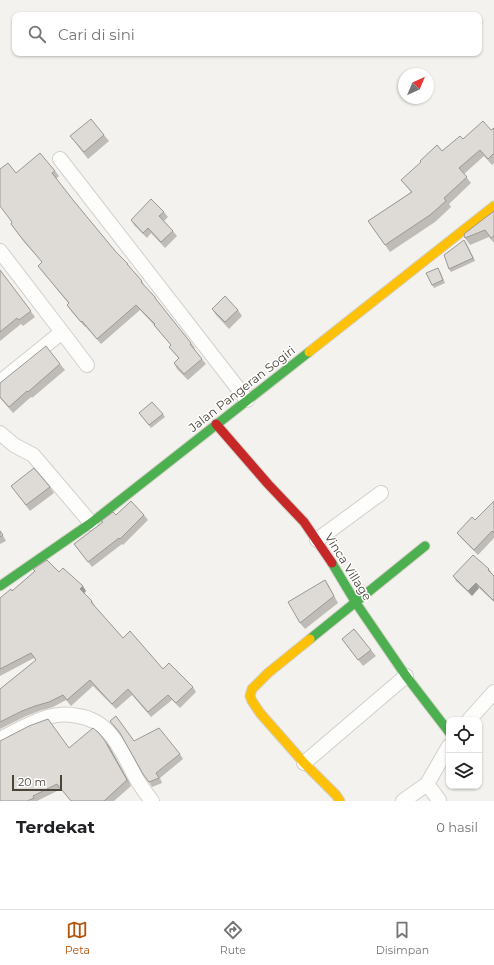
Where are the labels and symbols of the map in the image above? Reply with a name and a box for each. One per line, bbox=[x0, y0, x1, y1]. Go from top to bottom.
north arrow bbox=[398, 68, 434, 104]
street label: Jalan Pangeran Sogiri bbox=[185, 342, 298, 435]
street label: Vinca Village bbox=[322, 530, 375, 603]
scale bar bbox=[12, 773, 62, 792]

